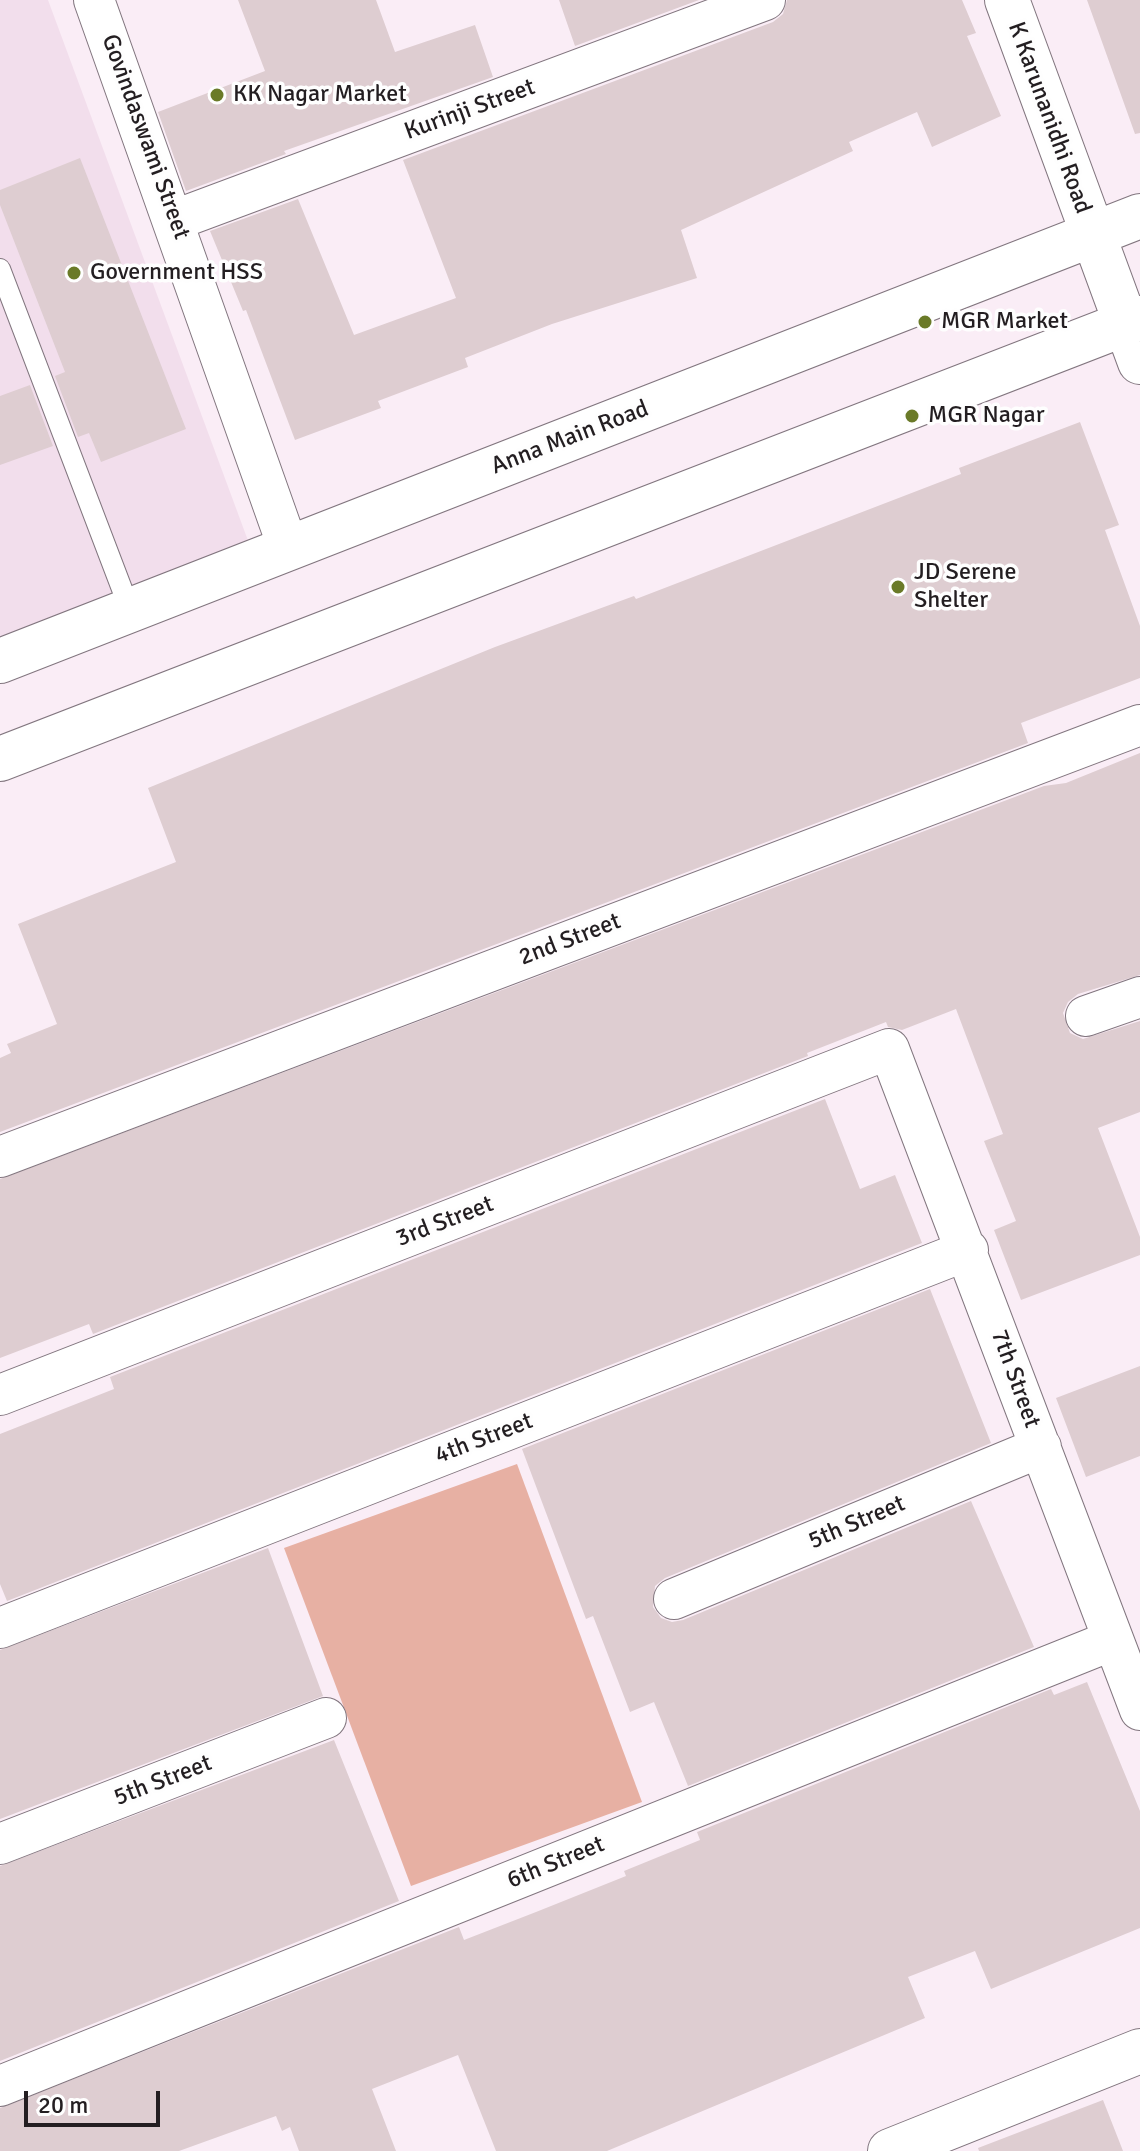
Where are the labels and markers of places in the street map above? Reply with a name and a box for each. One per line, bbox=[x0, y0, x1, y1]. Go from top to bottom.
place label: KK Nagar Market bbox=[233, 81, 407, 109]
marker: KK Nagar Market bbox=[208, 86, 226, 104]
place label: Government HSS bbox=[90, 259, 263, 287]
marker: Government HSS bbox=[65, 264, 83, 282]
place label: MGR Market bbox=[941, 308, 1068, 336]
marker: MGR Market bbox=[916, 313, 934, 331]
place label: MGR Nagar bbox=[928, 402, 1045, 430]
marker: MGR Nagar bbox=[903, 407, 921, 425]
place label: JD Serene Shelter bbox=[914, 559, 1016, 615]
marker: JD Serene Shelter bbox=[889, 578, 907, 596]

